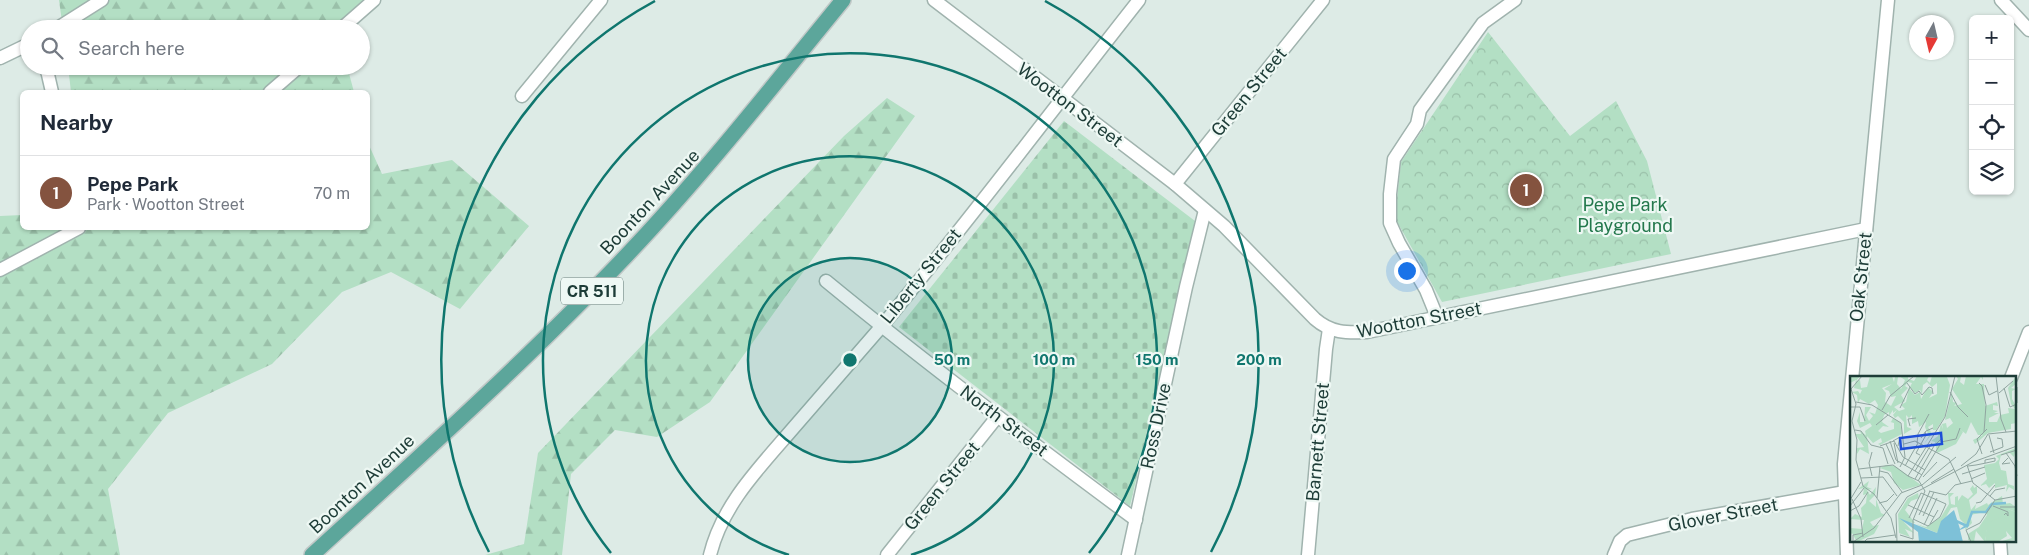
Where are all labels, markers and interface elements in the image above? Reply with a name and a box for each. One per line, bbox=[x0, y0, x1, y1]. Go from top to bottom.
north arrow bbox=[1909, 15, 1954, 60]
map controls bbox=[1969, 15, 2014, 195]
button: + bbox=[1969, 15, 2014, 60]
search box bbox=[20, 20, 370, 75]
icon: search bbox=[38, 34, 66, 62]
text: Search here bbox=[78, 37, 185, 59]
street label: Green Street bbox=[1207, 43, 1291, 140]
street label: Wootton Street bbox=[1013, 58, 1127, 151]
button: − bbox=[1969, 60, 2014, 105]
button: locate bbox=[1969, 105, 2014, 150]
text: Nearby bbox=[40, 110, 113, 135]
street label: Boonton Avenue bbox=[596, 145, 704, 259]
button: layers bbox=[1969, 150, 2014, 195]
pin: 1 bbox=[1510, 171, 1542, 209]
text: Pepe Park bbox=[87, 173, 178, 195]
text: 1 bbox=[53, 184, 59, 203]
text: 70 m bbox=[313, 184, 350, 203]
park label: Pepe Park Playground bbox=[1577, 194, 1673, 236]
text: Park · Wootton Street bbox=[87, 195, 245, 214]
street label: Liberty Street bbox=[876, 224, 965, 327]
street label: Oak Street bbox=[1845, 231, 1876, 323]
your location bbox=[1394, 258, 1420, 284]
road number: CR 511 bbox=[561, 278, 623, 304]
street label: Wootton Street bbox=[1355, 297, 1483, 342]
centre of rings bbox=[841, 351, 859, 369]
text: 50 m bbox=[934, 351, 970, 368]
text: 100 m bbox=[1033, 351, 1075, 368]
text: 150 m bbox=[1135, 351, 1179, 368]
text: 200 m bbox=[1236, 351, 1282, 368]
inset map bbox=[1850, 376, 2016, 542]
street label: North Street bbox=[956, 381, 1052, 461]
street label: Ross Drive bbox=[1136, 381, 1175, 471]
street label: Barnett Street bbox=[1302, 382, 1333, 502]
street label: Boonton Avenue bbox=[305, 430, 419, 538]
street label: Green Street bbox=[900, 437, 984, 534]
street label: Glover Street bbox=[1666, 494, 1780, 535]

